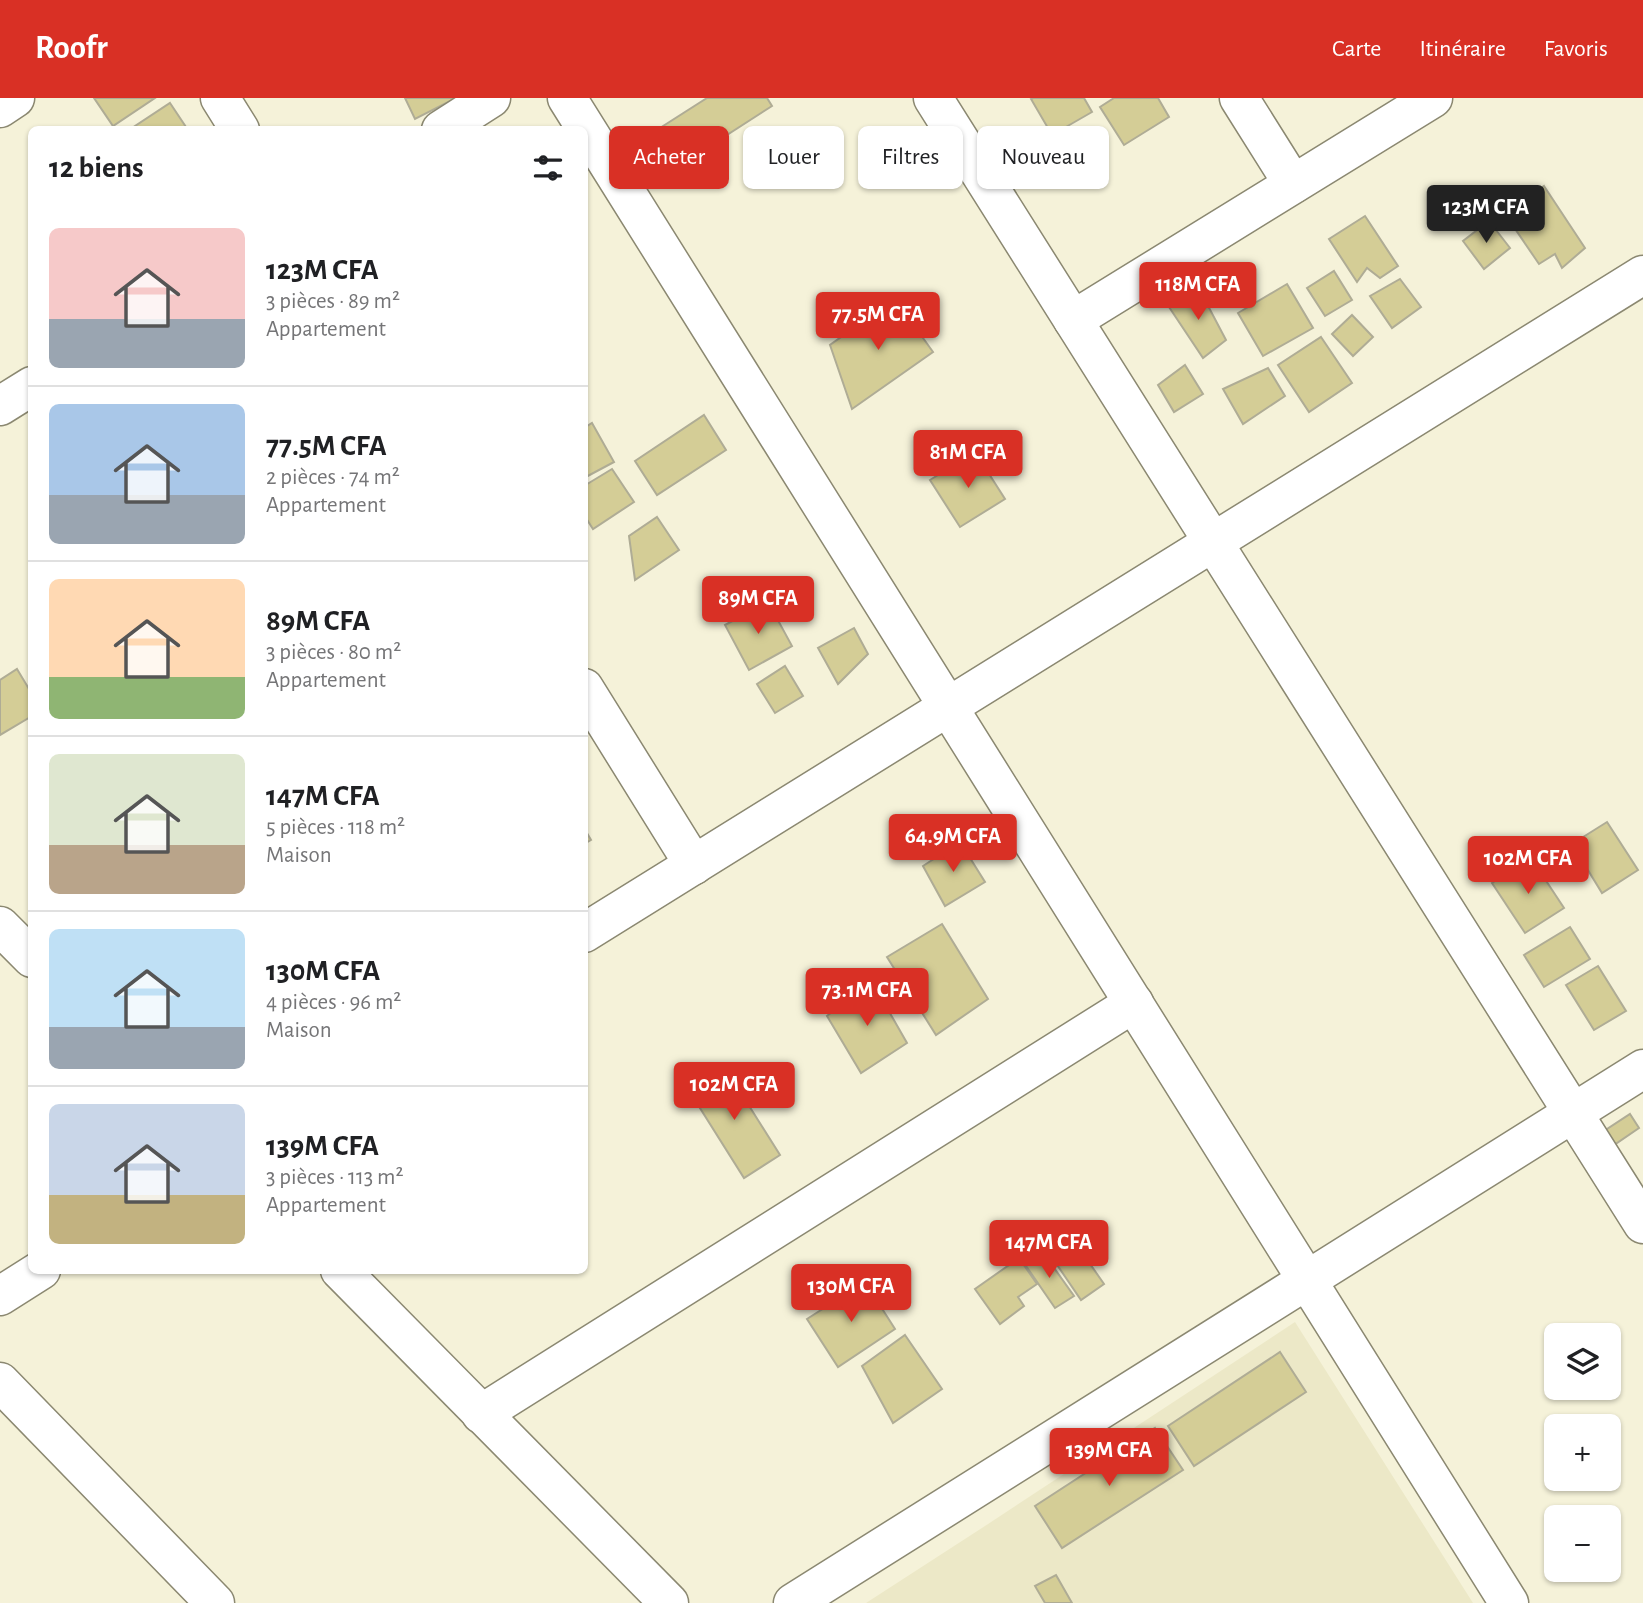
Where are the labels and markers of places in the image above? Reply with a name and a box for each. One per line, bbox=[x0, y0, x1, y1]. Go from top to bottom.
pin: 123M CFA bbox=[1414, 186, 1558, 245]
pin: 118M CFA bbox=[1126, 262, 1270, 322]
pin: 77.5M CFA bbox=[798, 292, 958, 352]
pin: 81M CFA bbox=[903, 430, 1033, 490]
pin: 89M CFA bbox=[693, 576, 823, 636]
pin: 64.9M CFA bbox=[873, 814, 1033, 874]
pin: 102M CFA bbox=[1456, 836, 1600, 896]
pin: 73.1M CFA bbox=[787, 968, 947, 1028]
pin: 102M CFA bbox=[662, 1062, 806, 1122]
pin: 147M CFA bbox=[977, 1220, 1121, 1280]
pin: 130M CFA bbox=[779, 1264, 923, 1324]
pin: 139M CFA bbox=[1037, 1428, 1181, 1488]

